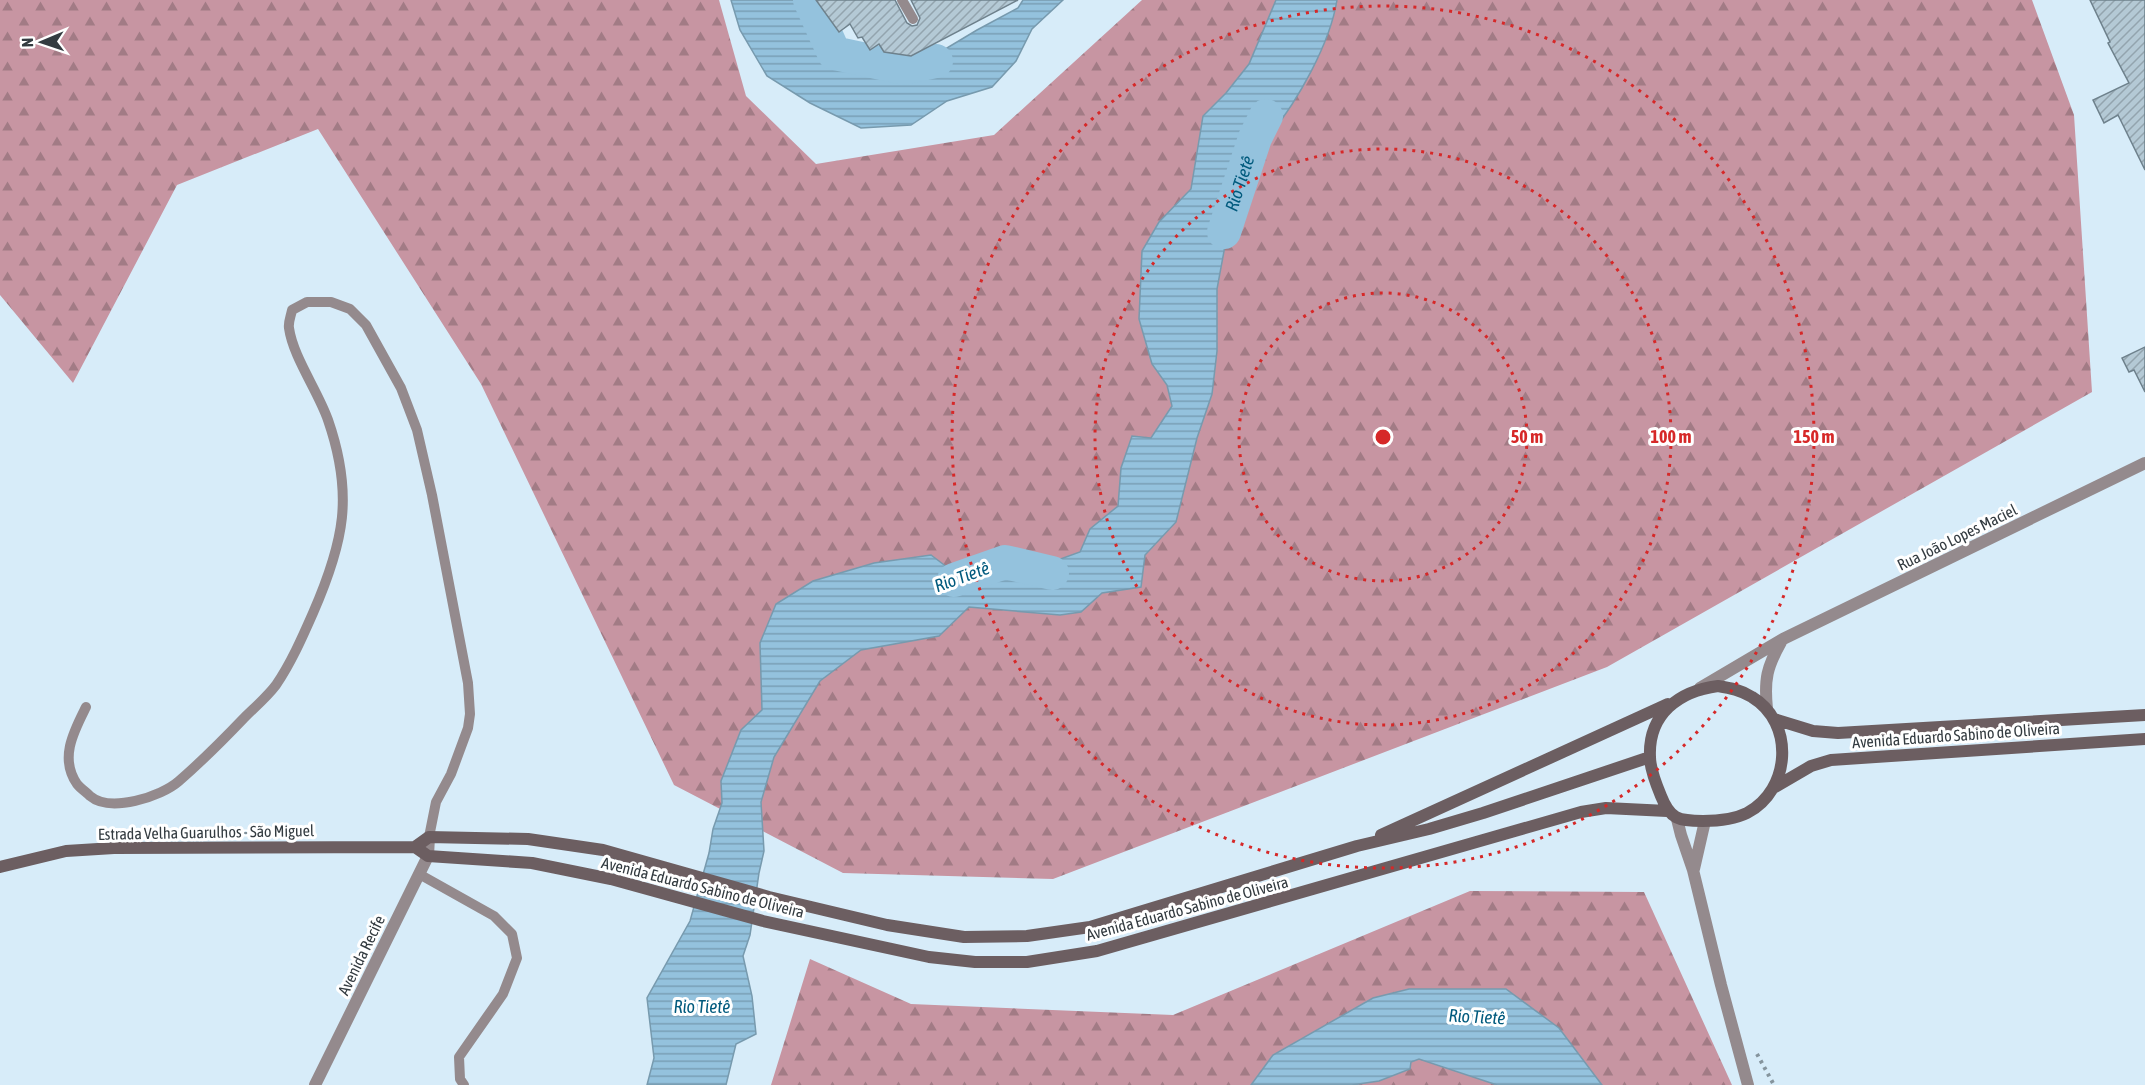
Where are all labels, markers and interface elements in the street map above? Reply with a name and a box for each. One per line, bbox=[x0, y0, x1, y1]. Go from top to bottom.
north arrow bbox=[12, 12, 72, 72]
text: N bbox=[18, 37, 36, 48]
water label: Rio Tietê bbox=[1221, 153, 1258, 214]
text: 50 m bbox=[1511, 426, 1543, 447]
text: 100 m bbox=[1651, 426, 1691, 447]
text: 150 m bbox=[1794, 426, 1834, 447]
centre of rings bbox=[1373, 427, 1393, 447]
street label: Rua João Lopes Maciel bbox=[1894, 500, 2021, 575]
water label: Rio Tietê bbox=[931, 557, 992, 596]
street label: Avenida Eduardo Sabino de Oliveira bbox=[1852, 719, 2060, 751]
street label: Estrada Velha Guarulhos - São Miguel bbox=[98, 821, 315, 844]
street label: Avenida Eduardo Sabino de Oliveira bbox=[600, 853, 806, 921]
street label: Avenida Eduardo Sabino de Oliveira bbox=[1084, 872, 1290, 944]
street label: Avenida Recife bbox=[334, 912, 388, 998]
water label: Rio Tietê bbox=[673, 996, 731, 1017]
water label: Rio Tietê bbox=[1448, 1005, 1506, 1028]

